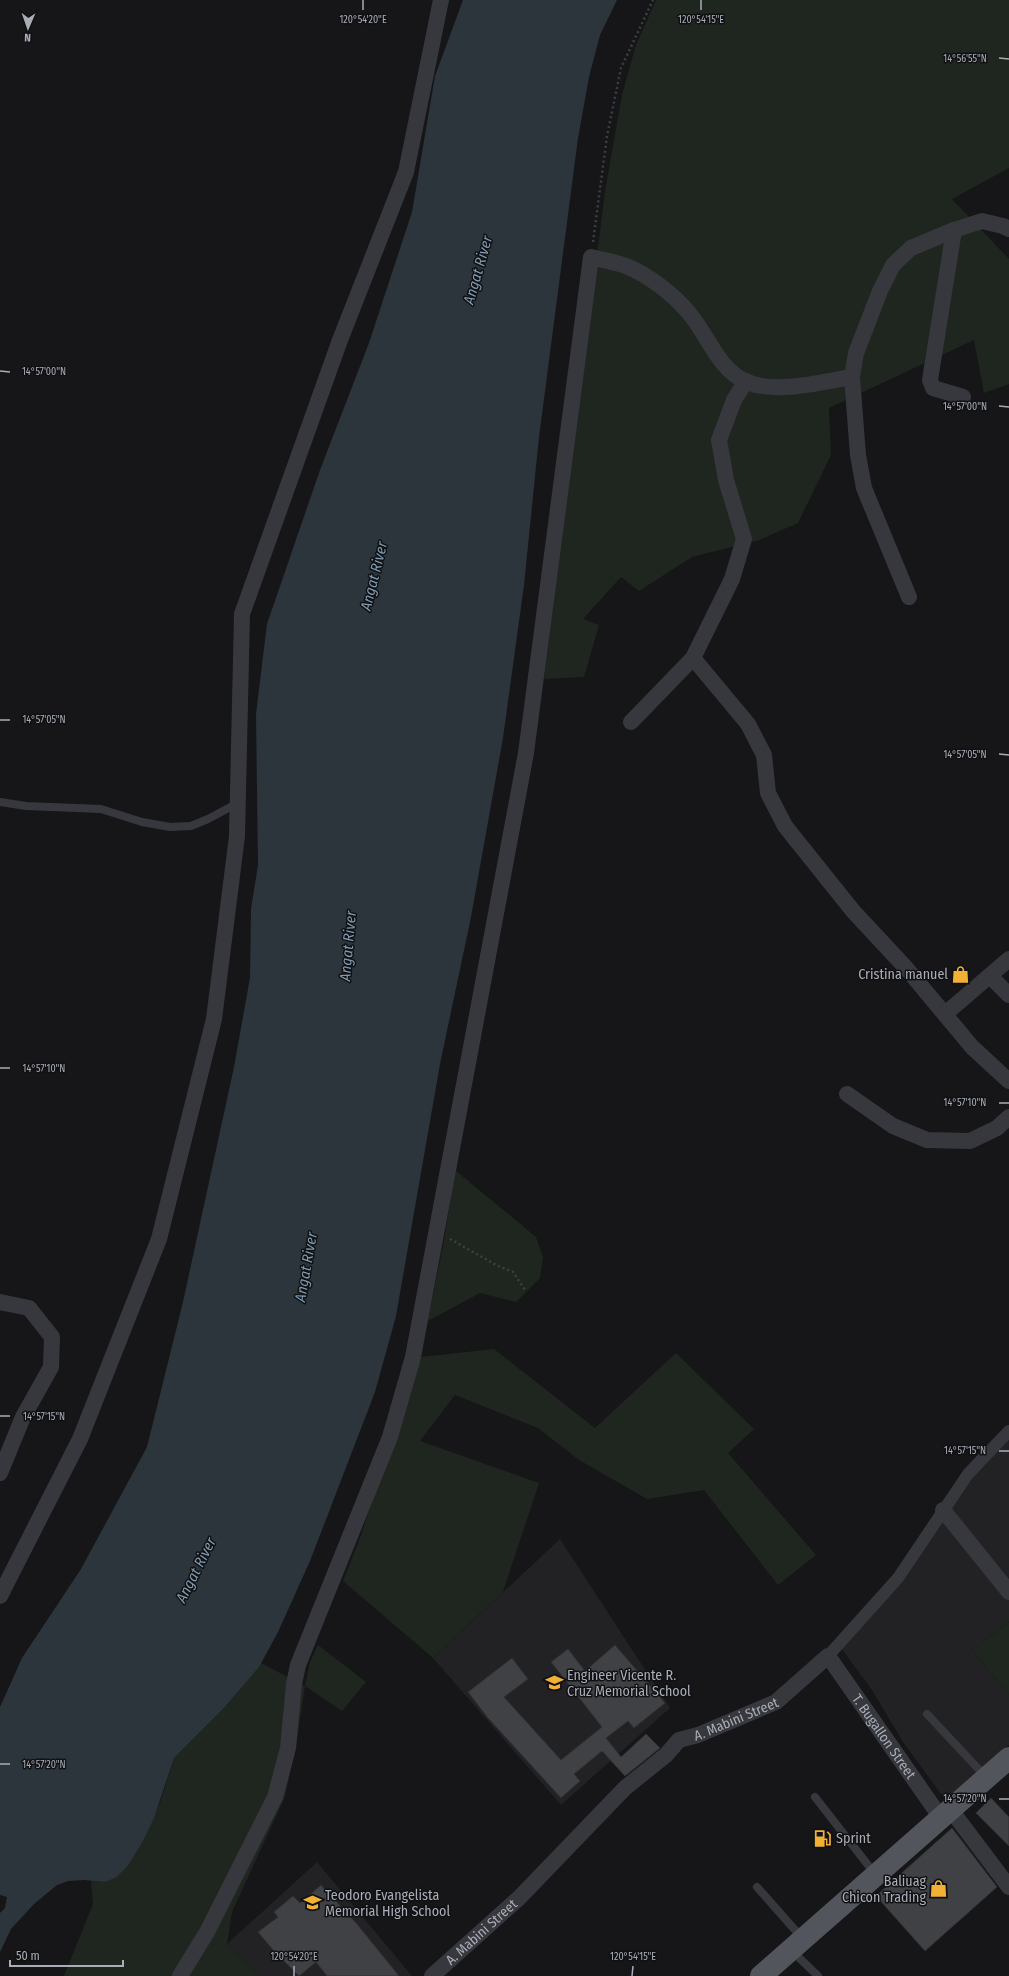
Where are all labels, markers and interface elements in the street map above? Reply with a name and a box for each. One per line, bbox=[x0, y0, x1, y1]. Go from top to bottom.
north arrow bbox=[8, 8, 48, 48]
text: 120°54'20"E bbox=[339, 14, 387, 26]
text: 120°54'15"E bbox=[678, 14, 724, 26]
text: N bbox=[24, 31, 31, 44]
text: 14°56'55"N bbox=[943, 53, 987, 65]
water label: Angat River bbox=[459, 233, 497, 307]
text: 14°57'00"N bbox=[22, 366, 66, 378]
text: 14°57'00"N bbox=[943, 401, 987, 413]
water label: Angat River bbox=[357, 539, 391, 613]
text: 14°57'05"N bbox=[22, 714, 66, 726]
text: 14°57'05"N bbox=[943, 749, 987, 761]
water label: Angat River bbox=[336, 909, 360, 983]
shop icon: Cristina manuel bbox=[951, 964, 971, 984]
place label: Cristina manuel bbox=[858, 966, 948, 983]
text: 14°57'10"N bbox=[23, 1063, 65, 1075]
text: 14°57'10"N bbox=[944, 1097, 986, 1109]
water label: Angat River bbox=[291, 1230, 321, 1304]
text: 14°57'15"N bbox=[23, 1411, 65, 1423]
text: 14°57'15"N bbox=[944, 1445, 986, 1457]
water label: Angat River bbox=[172, 1534, 220, 1606]
place label: Engineer Vicente R. Cruz Memorial School bbox=[567, 1667, 691, 1700]
school or university icon: Engineer Vicente R. Cruz Memorial School bbox=[544, 1673, 564, 1693]
street label: T. Bugallon Street bbox=[849, 1691, 920, 1783]
street label: A. Mabini Street bbox=[692, 1693, 781, 1744]
text: 14°57'20"N bbox=[22, 1759, 66, 1771]
text: 14°57'20"N bbox=[943, 1793, 987, 1805]
fuel station icon: Sprint bbox=[813, 1828, 833, 1848]
place label: Sprint bbox=[836, 1830, 871, 1847]
place label: Baliuag Chicon Trading bbox=[842, 1873, 926, 1906]
shop icon: Baliuag Chicon Trading bbox=[929, 1879, 949, 1899]
place label: Teodoro Evangelista Memorial High School bbox=[325, 1887, 450, 1920]
school or university icon: Teodoro Evangelista Memorial High School bbox=[302, 1893, 322, 1913]
street label: A. Mabini Street bbox=[442, 1895, 521, 1968]
scale bar bbox=[10, 1942, 123, 1968]
text: 50 m bbox=[16, 1949, 40, 1963]
text: 120°54'20"E bbox=[270, 1951, 318, 1963]
text: 120°54'15"E bbox=[610, 1951, 656, 1963]

